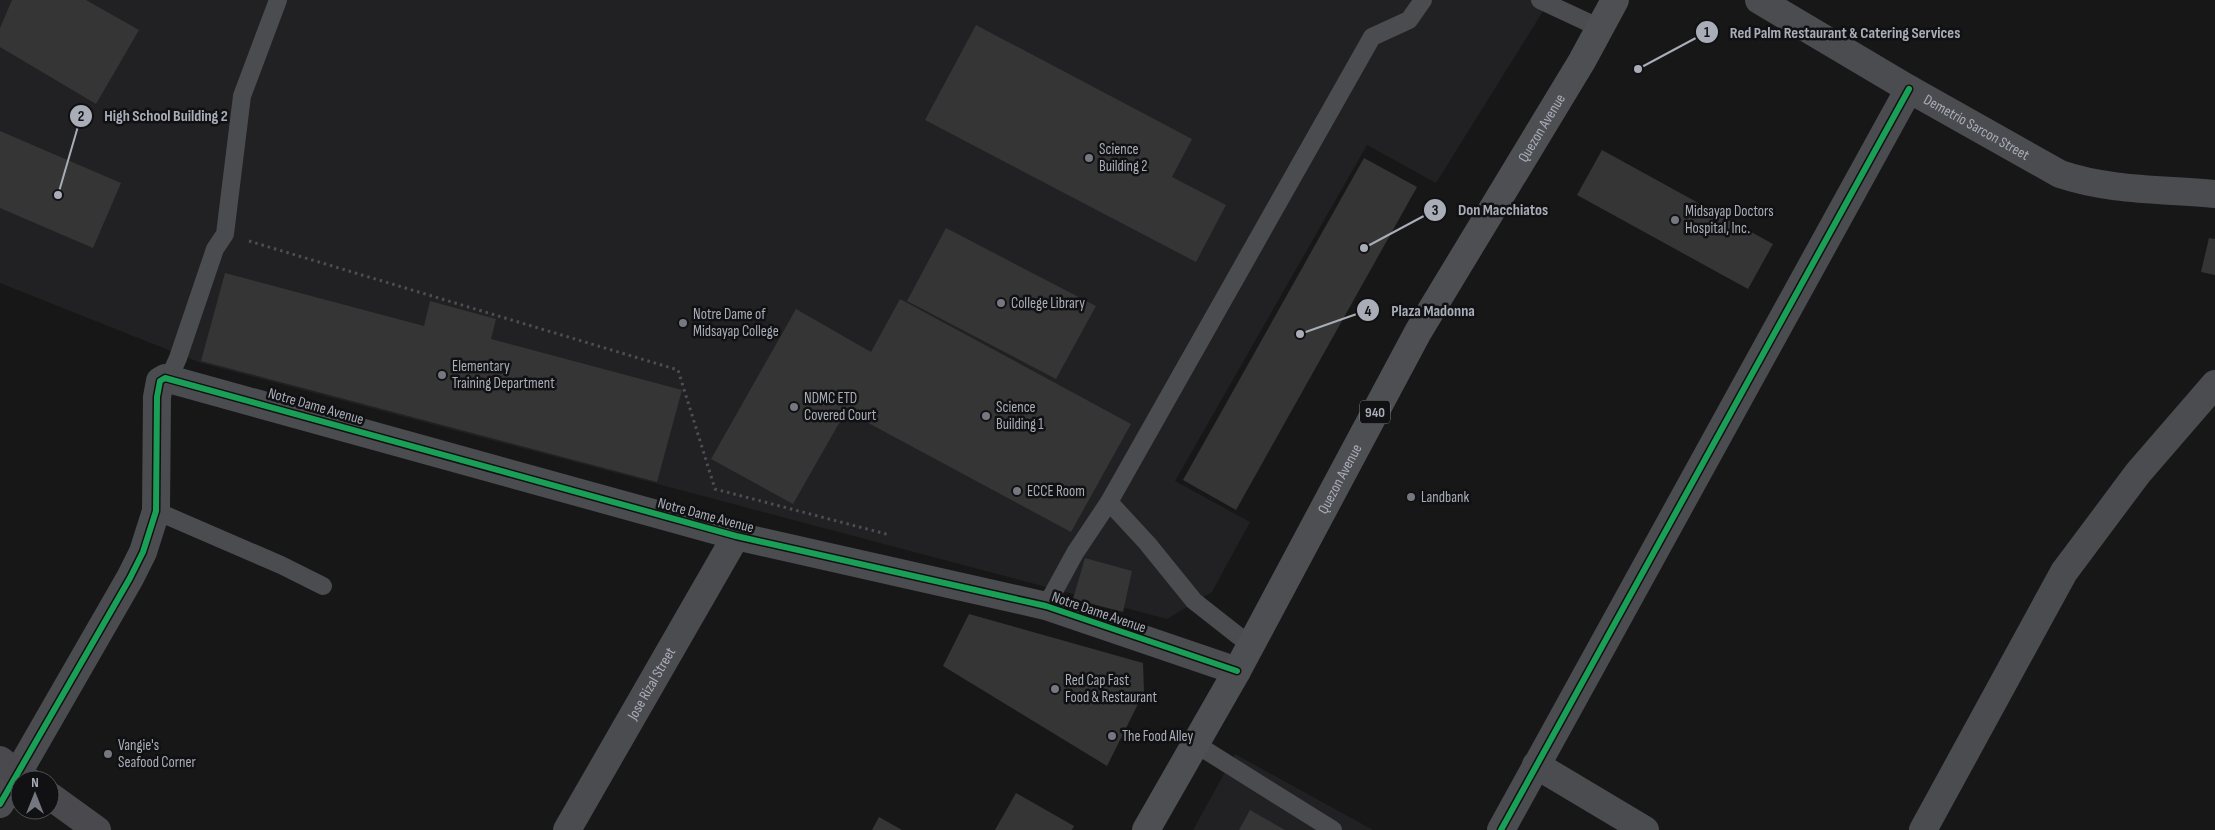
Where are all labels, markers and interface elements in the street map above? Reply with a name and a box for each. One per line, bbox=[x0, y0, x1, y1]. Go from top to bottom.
callout: Red Palm Restaurant & Catering Services bbox=[1694, 17, 1970, 48]
text: 1 bbox=[1704, 23, 1710, 42]
text: Red Palm Restaurant & Catering Services bbox=[1730, 24, 1960, 43]
street label: Quezon Avenue bbox=[1514, 90, 1570, 166]
street label: Demetrio Sarcon Street bbox=[1920, 90, 2033, 165]
callout: High School Building 2 bbox=[69, 100, 237, 131]
text: 2 bbox=[78, 107, 84, 126]
text: High School Building 2 bbox=[104, 107, 228, 126]
place label: Science Building 2 bbox=[1099, 140, 1148, 176]
marker: Science Building 2 bbox=[1083, 152, 1095, 164]
callout: Don Macchiatos bbox=[1423, 194, 1558, 225]
text: 3 bbox=[1432, 201, 1439, 220]
text: Don Macchiatos bbox=[1458, 201, 1548, 220]
place label: Midsayap Doctors Hospital, Inc. bbox=[1685, 202, 1774, 238]
marker: Midsayap Doctors Hospital, Inc. bbox=[1669, 214, 1681, 226]
place label: College Library bbox=[1011, 294, 1085, 313]
callout: Plaza Madonna bbox=[1356, 295, 1485, 326]
marker: College Library bbox=[995, 297, 1007, 309]
text: 4 bbox=[1365, 302, 1372, 321]
text: Plaza Madonna bbox=[1391, 302, 1475, 321]
place label: Notre Dame of Midsayap College bbox=[693, 305, 779, 341]
marker: Notre Dame of Midsayap College bbox=[677, 317, 689, 329]
place label: Elementary Training Department bbox=[452, 357, 555, 393]
marker: Elementary Training Department bbox=[436, 369, 448, 381]
street label: Notre Dame Avenue bbox=[266, 384, 366, 429]
place label: NDMC ETD Covered Court bbox=[804, 389, 877, 425]
place label: Science Building 1 bbox=[996, 398, 1044, 434]
marker: NDMC ETD Covered Court bbox=[788, 401, 800, 413]
road number: 940 bbox=[1360, 401, 1390, 424]
marker: Science Building 1 bbox=[980, 410, 992, 422]
street label: Quezon Avenue bbox=[1314, 441, 1366, 517]
place label: ECCE Room bbox=[1027, 482, 1085, 501]
marker: ECCE Room bbox=[1011, 485, 1023, 497]
place label: Landbank bbox=[1421, 488, 1469, 507]
marker: Landbank bbox=[1405, 491, 1417, 503]
street label: Notre Dame Avenue bbox=[656, 494, 756, 537]
street label: Notre Dame Avenue bbox=[1049, 587, 1149, 638]
street label: Jose Rizal Street bbox=[623, 644, 680, 724]
place label: Red Cap Fast Food & Restaurant bbox=[1065, 671, 1158, 707]
marker: Red Cap Fast Food & Restaurant bbox=[1049, 683, 1061, 695]
place label: The Food Alley bbox=[1122, 727, 1193, 746]
marker: The Food Alley bbox=[1106, 730, 1118, 742]
place label: Vangie's Seafood Corner bbox=[118, 736, 196, 772]
marker: Vangie's Seafood Corner bbox=[102, 748, 114, 760]
north arrow bbox=[10, 770, 60, 820]
text: N bbox=[31, 774, 39, 791]

